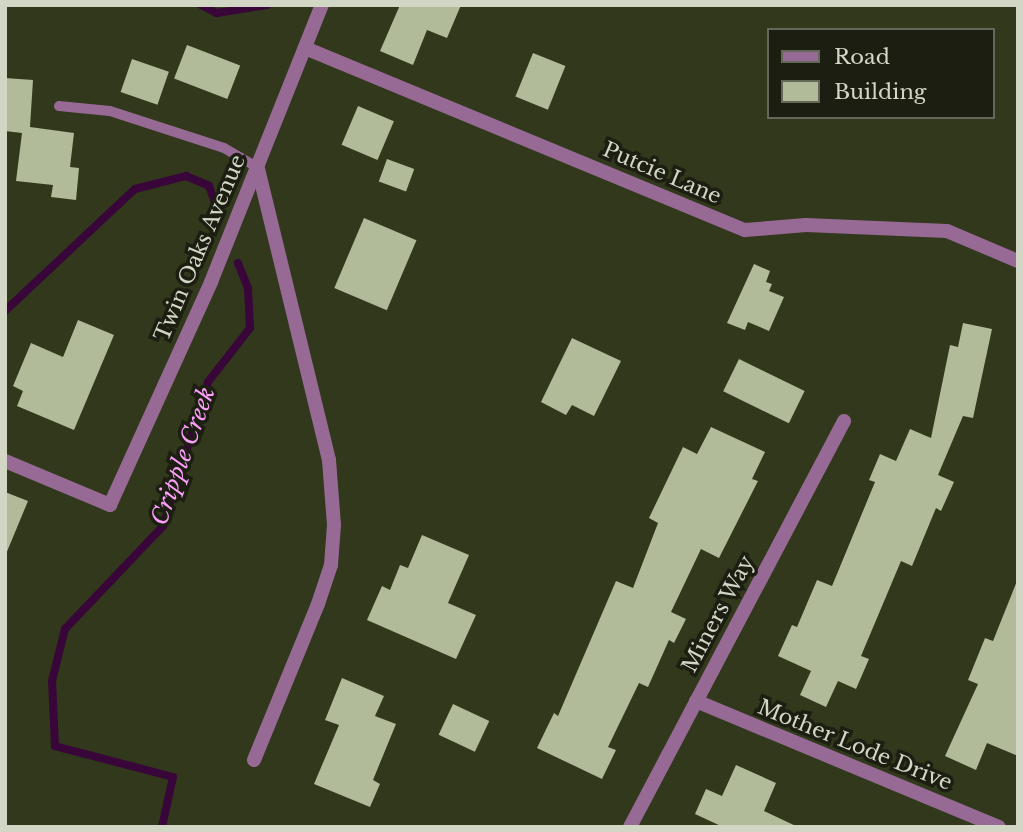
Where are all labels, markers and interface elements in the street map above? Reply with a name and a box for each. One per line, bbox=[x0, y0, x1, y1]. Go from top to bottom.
legend bbox=[768, 28, 995, 119]
text: Road bbox=[834, 44, 890, 70]
text: Building bbox=[834, 79, 926, 105]
street label: Putcie Lane bbox=[599, 137, 725, 209]
street label: Twin Oaks Avenue bbox=[149, 151, 251, 345]
water label: Cripple Creek bbox=[145, 383, 221, 529]
street label: Miners Way bbox=[676, 551, 760, 677]
street label: Mother Lode Drive bbox=[754, 694, 956, 796]

